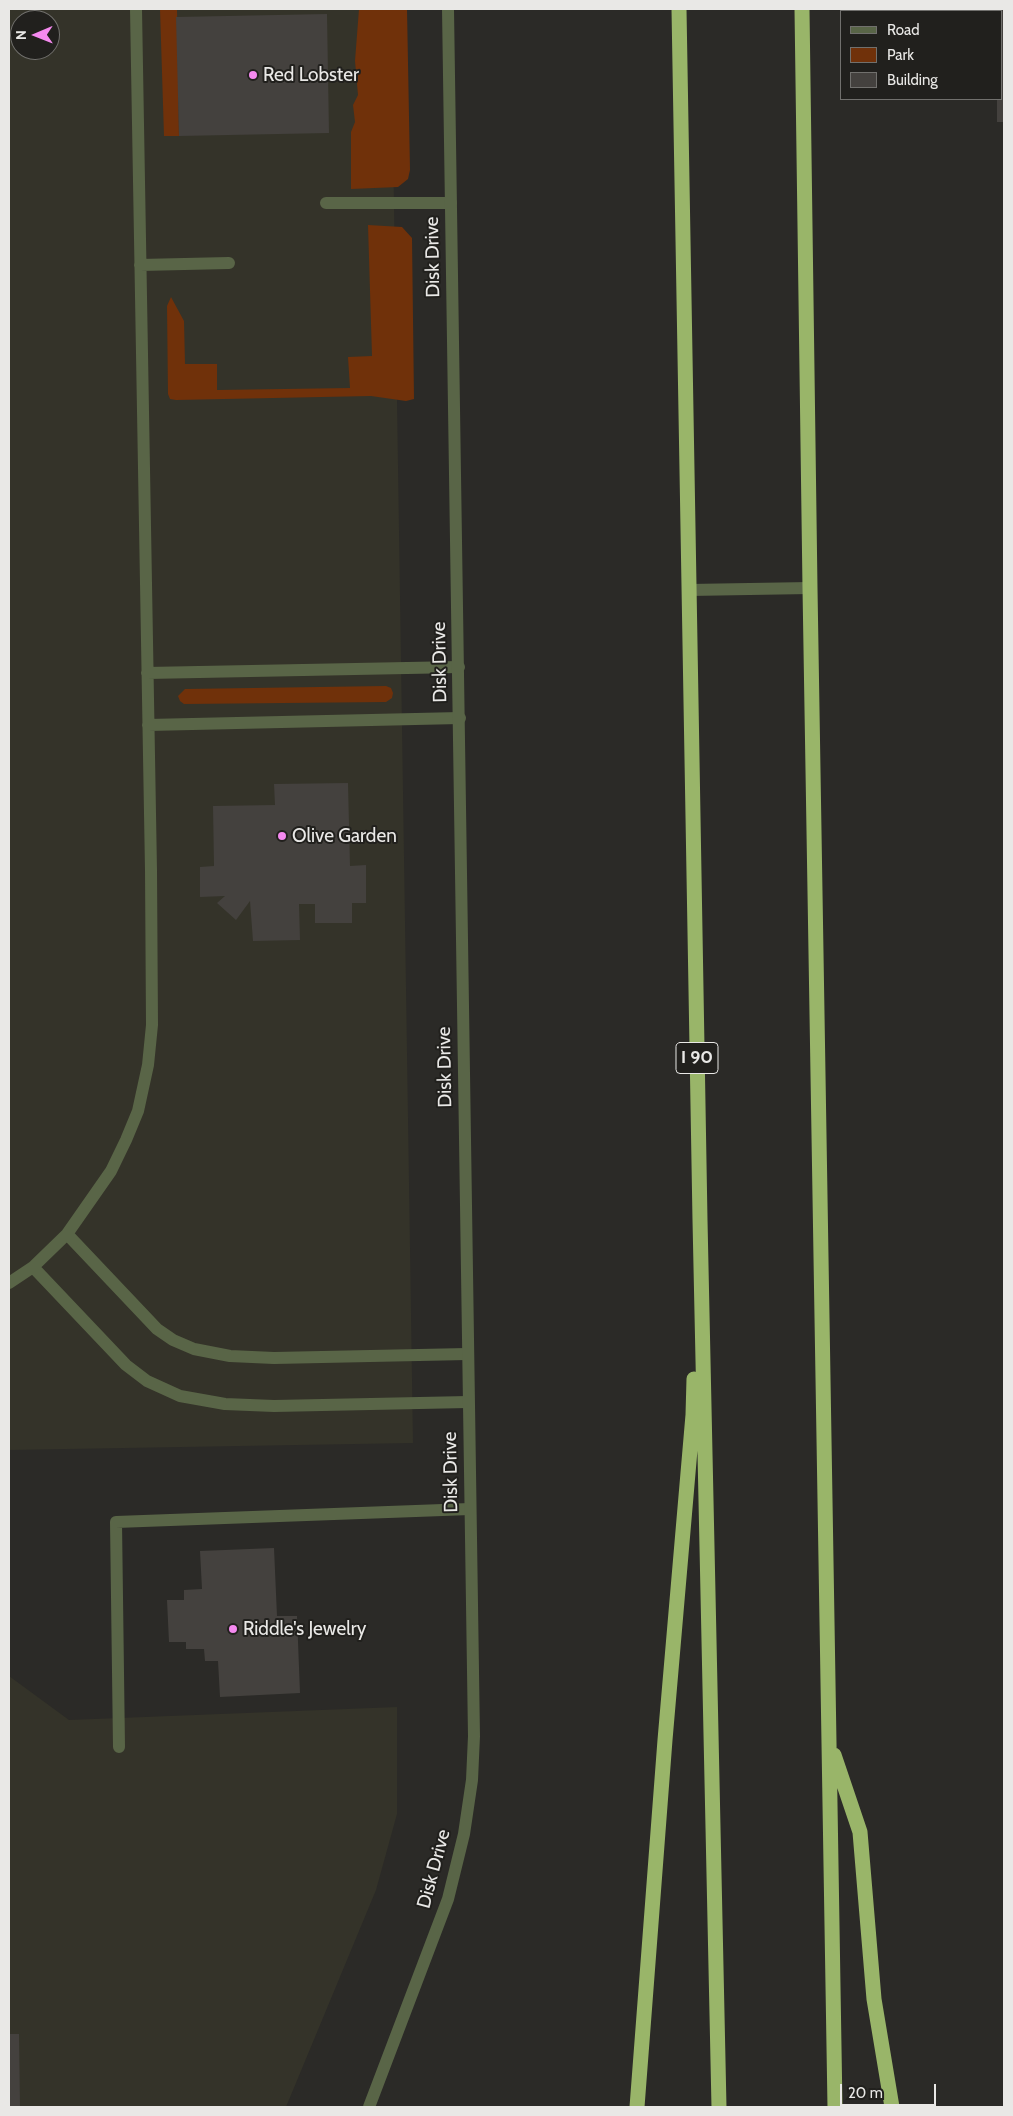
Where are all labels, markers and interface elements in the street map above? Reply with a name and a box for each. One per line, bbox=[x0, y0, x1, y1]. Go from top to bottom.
north arrow bbox=[10, 10, 60, 60]
legend bbox=[840, 10, 1003, 100]
text: Road bbox=[887, 21, 920, 39]
text: N bbox=[12, 30, 30, 40]
text: Park bbox=[887, 46, 914, 64]
place label: Red Lobster bbox=[263, 64, 359, 86]
marker: Red Lobster bbox=[247, 69, 259, 81]
text: Building bbox=[887, 71, 938, 89]
street label: Disk Drive bbox=[421, 216, 445, 298]
street label: Disk Drive bbox=[428, 621, 452, 703]
place label: Olive Garden bbox=[292, 825, 397, 847]
marker: Olive Garden bbox=[276, 830, 288, 842]
street label: Disk Drive bbox=[433, 1026, 457, 1108]
road number: I 90 bbox=[676, 1042, 718, 1074]
street label: Disk Drive bbox=[439, 1431, 463, 1513]
place label: Riddle's Jewelry bbox=[243, 1618, 366, 1640]
marker: Riddle's Jewelry bbox=[227, 1623, 239, 1635]
street label: Disk Drive bbox=[413, 1827, 455, 1911]
scale bar bbox=[843, 2074, 939, 2106]
text: 20 m bbox=[848, 2084, 883, 2102]

